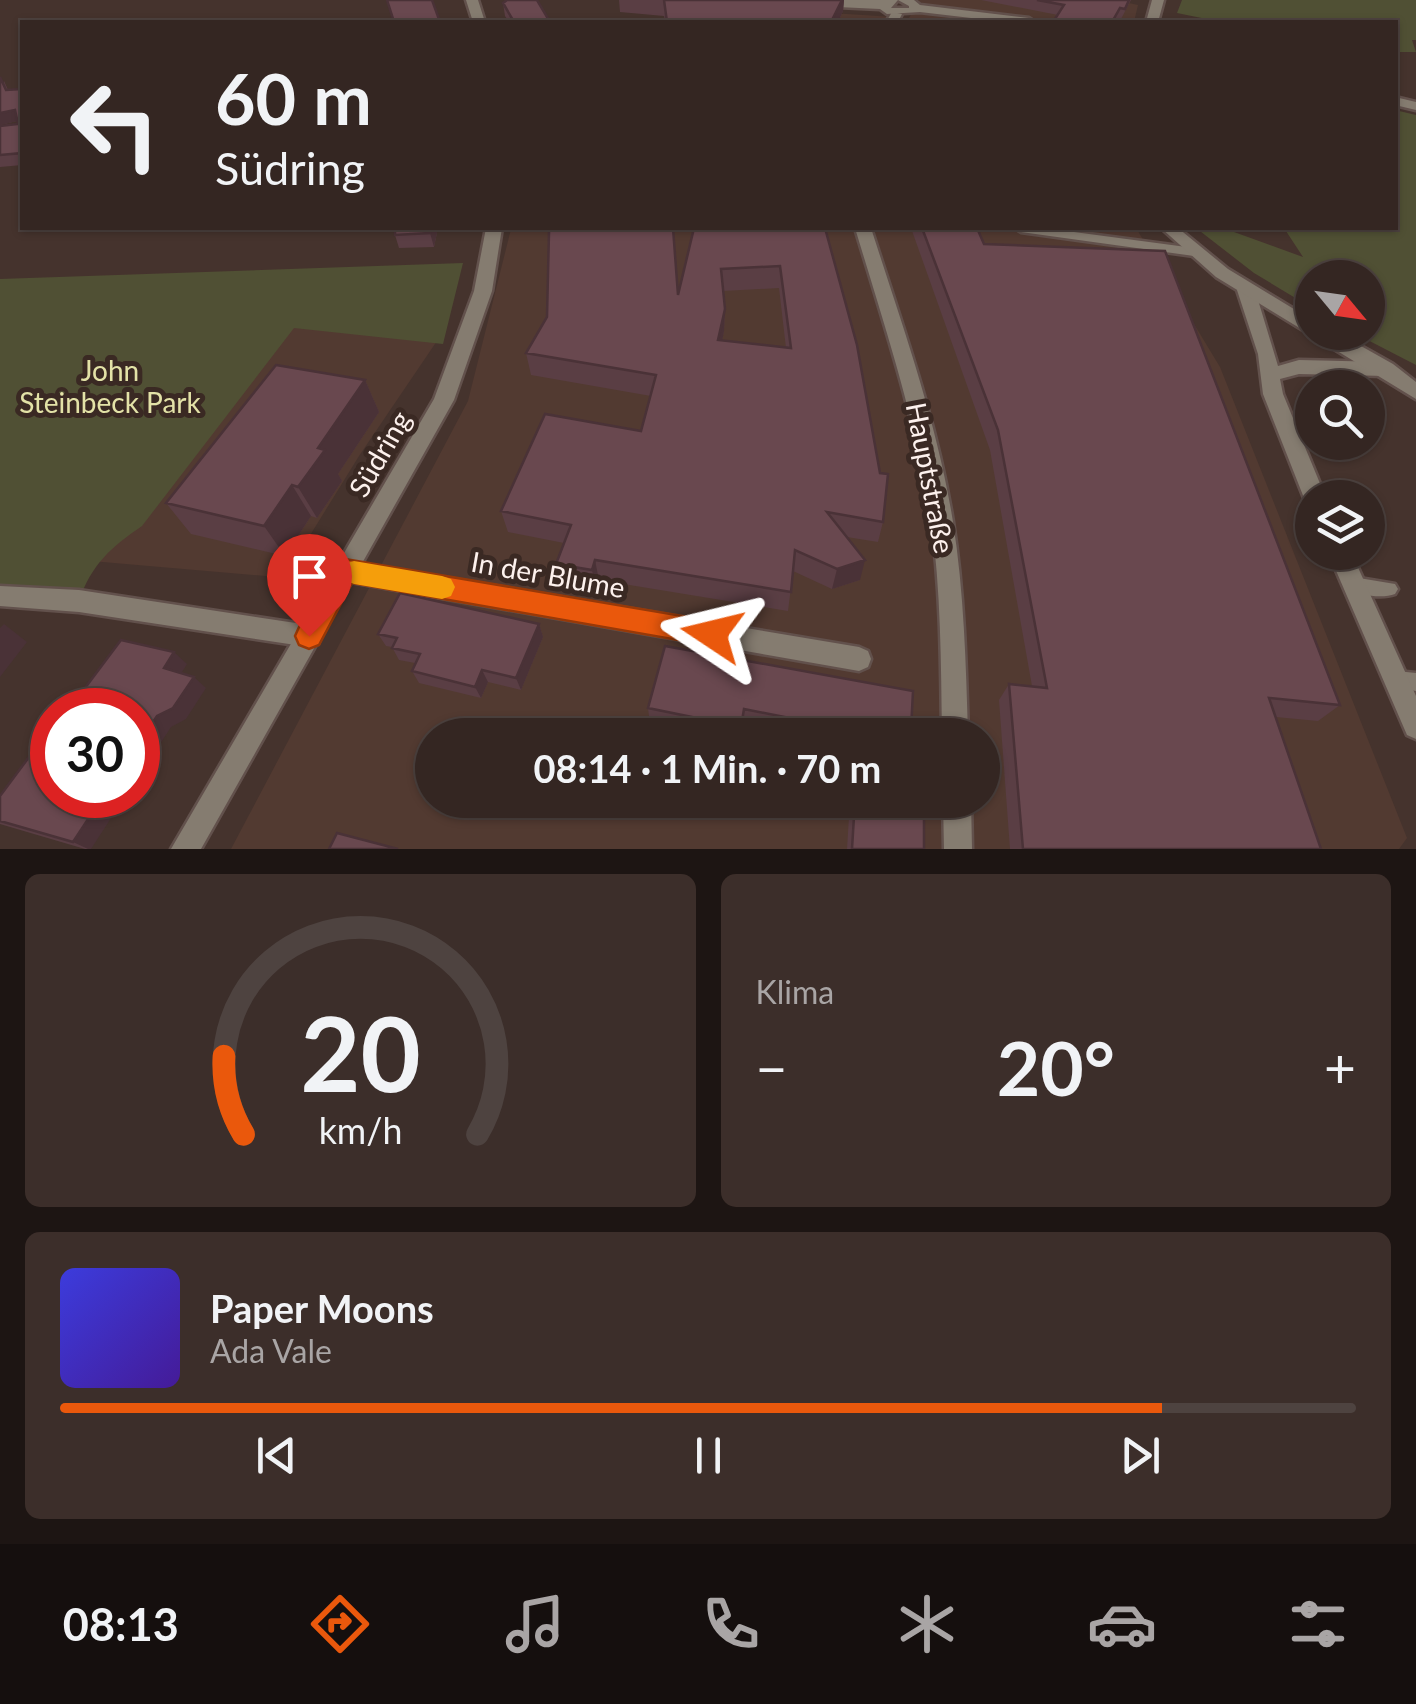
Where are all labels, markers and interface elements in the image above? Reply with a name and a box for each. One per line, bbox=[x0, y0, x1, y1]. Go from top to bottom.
text: 60 m bbox=[215, 56, 372, 140]
icon: left bbox=[50, 60, 180, 190]
text: Südring bbox=[215, 141, 365, 195]
north arrow bbox=[1295, 260, 1385, 350]
map controls bbox=[1295, 260, 1385, 570]
park label: John Steinbeck Park bbox=[19, 353, 202, 419]
button: search bbox=[1295, 370, 1385, 460]
street label: Hauptstraße bbox=[900, 399, 962, 556]
street label: Südring bbox=[341, 405, 417, 502]
button: layers bbox=[1295, 480, 1385, 570]
pin bbox=[267, 534, 352, 637]
street label: In der Blume bbox=[469, 544, 628, 604]
icon: arrive bbox=[282, 549, 337, 604]
position arrow bbox=[660, 582, 764, 686]
speed limit sign: 30 bbox=[30, 688, 160, 818]
text: 08:14 · 1 Min. · 70 m bbox=[534, 745, 881, 791]
text: Klima bbox=[756, 972, 834, 1011]
text: 20 bbox=[300, 989, 421, 1114]
text: 20° bbox=[997, 1022, 1115, 1112]
text: − bbox=[756, 1034, 787, 1100]
text: + bbox=[1324, 1034, 1356, 1100]
text: km/h bbox=[318, 1109, 402, 1152]
text: Paper Moons bbox=[210, 1285, 434, 1331]
text: Ada Vale bbox=[210, 1331, 332, 1370]
icon: previous bbox=[249, 1428, 304, 1483]
icon: pause bbox=[681, 1428, 736, 1483]
icon: next bbox=[1113, 1428, 1168, 1483]
icon: directions bbox=[305, 1589, 375, 1659]
icon: music bbox=[500, 1589, 570, 1659]
icon: phone bbox=[696, 1589, 766, 1659]
icon: climate bbox=[892, 1589, 962, 1659]
icon: car bbox=[1087, 1589, 1157, 1659]
icon: filters bbox=[1283, 1589, 1353, 1659]
text: 08:13 bbox=[63, 1597, 179, 1651]

